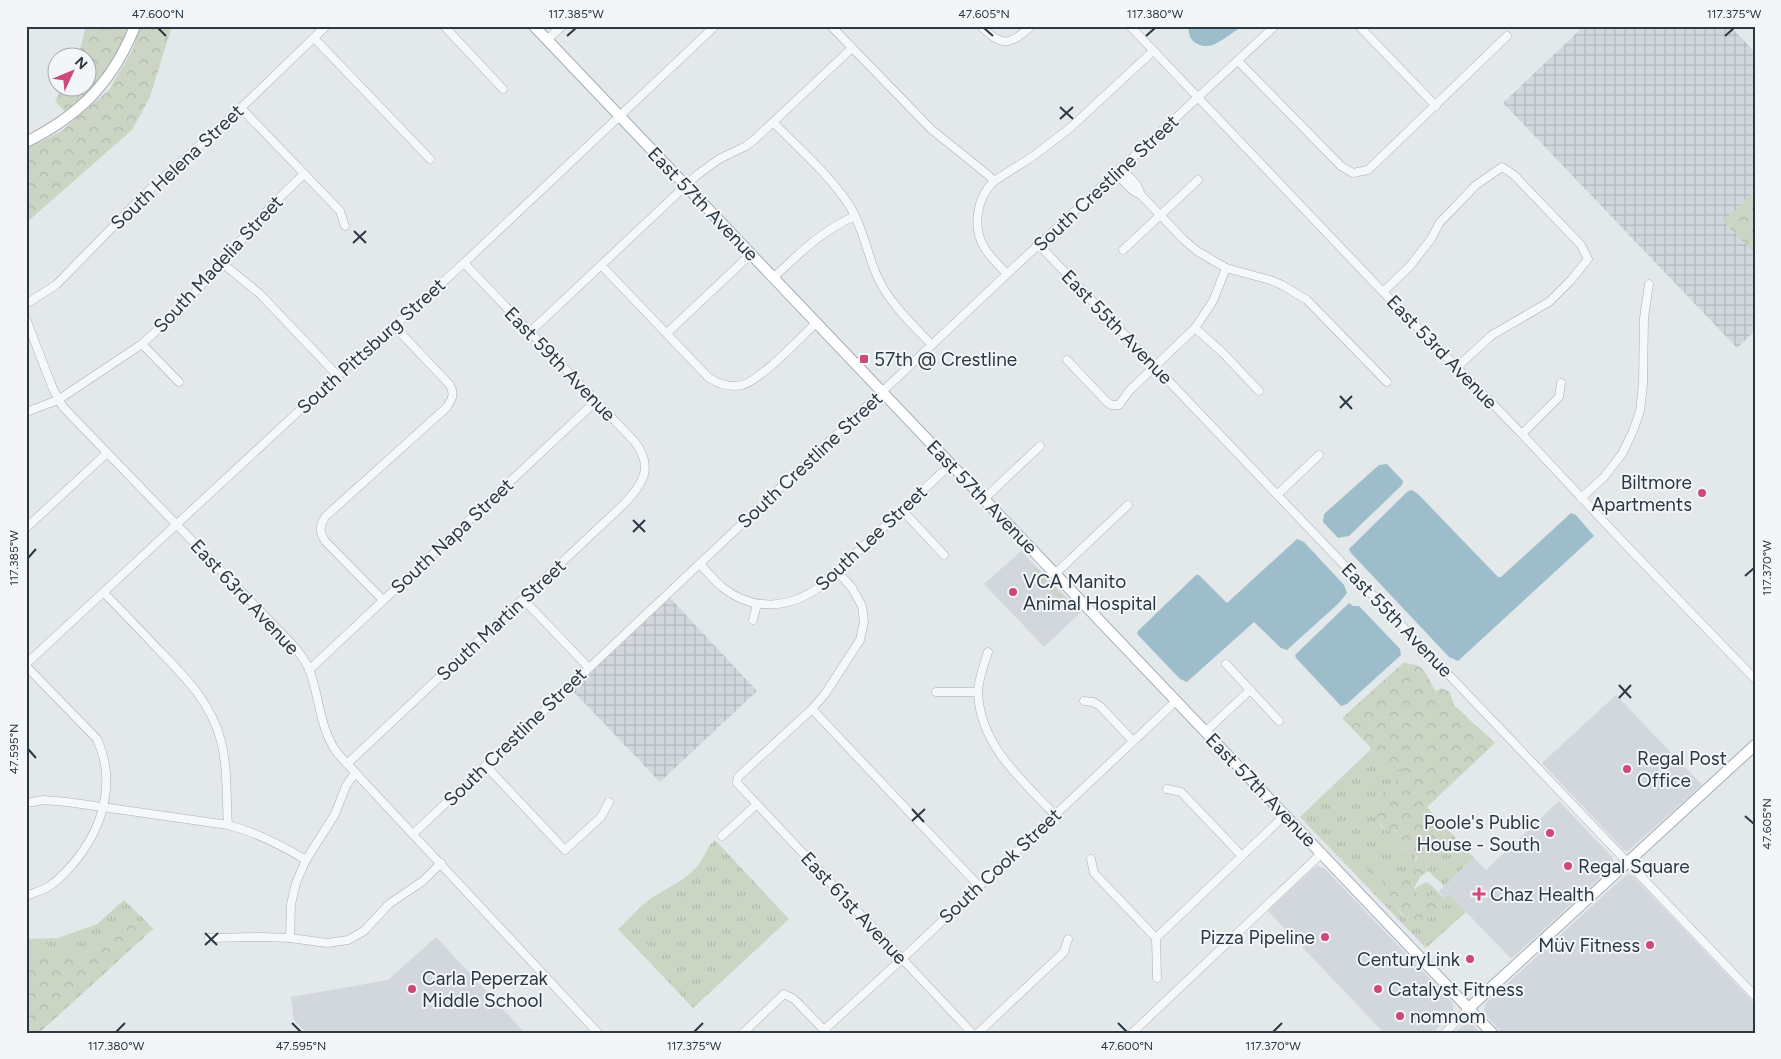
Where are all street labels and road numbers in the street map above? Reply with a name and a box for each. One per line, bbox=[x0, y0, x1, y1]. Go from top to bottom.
street label: South Helena Street bbox=[106, 100, 248, 234]
street label: South Crestline Street bbox=[1029, 110, 1183, 256]
street label: East 57th Avenue bbox=[643, 142, 763, 266]
street label: South Madelia Street bbox=[148, 191, 288, 337]
street label: East 55th Avenue bbox=[1057, 265, 1177, 389]
street label: South Pittsburg Street bbox=[292, 273, 450, 419]
street label: East 53rd Avenue bbox=[1382, 290, 1502, 414]
street label: East 59th Avenue bbox=[500, 302, 620, 426]
street label: South Crestline Street bbox=[733, 387, 887, 533]
street label: East 57th Avenue bbox=[922, 435, 1042, 559]
street label: South Napa Street bbox=[386, 473, 518, 599]
street label: South Lee Street bbox=[810, 480, 932, 596]
street label: East 63rd Avenue bbox=[186, 535, 304, 659]
street label: South Martin Street bbox=[432, 554, 570, 686]
street label: East 55th Avenue bbox=[1337, 558, 1457, 682]
street label: South Crestline Street bbox=[439, 663, 591, 811]
street label: East 57th Avenue bbox=[1201, 728, 1321, 852]
street label: South Cook Street bbox=[934, 803, 1066, 929]
street label: East 61st Avenue bbox=[796, 847, 912, 969]

